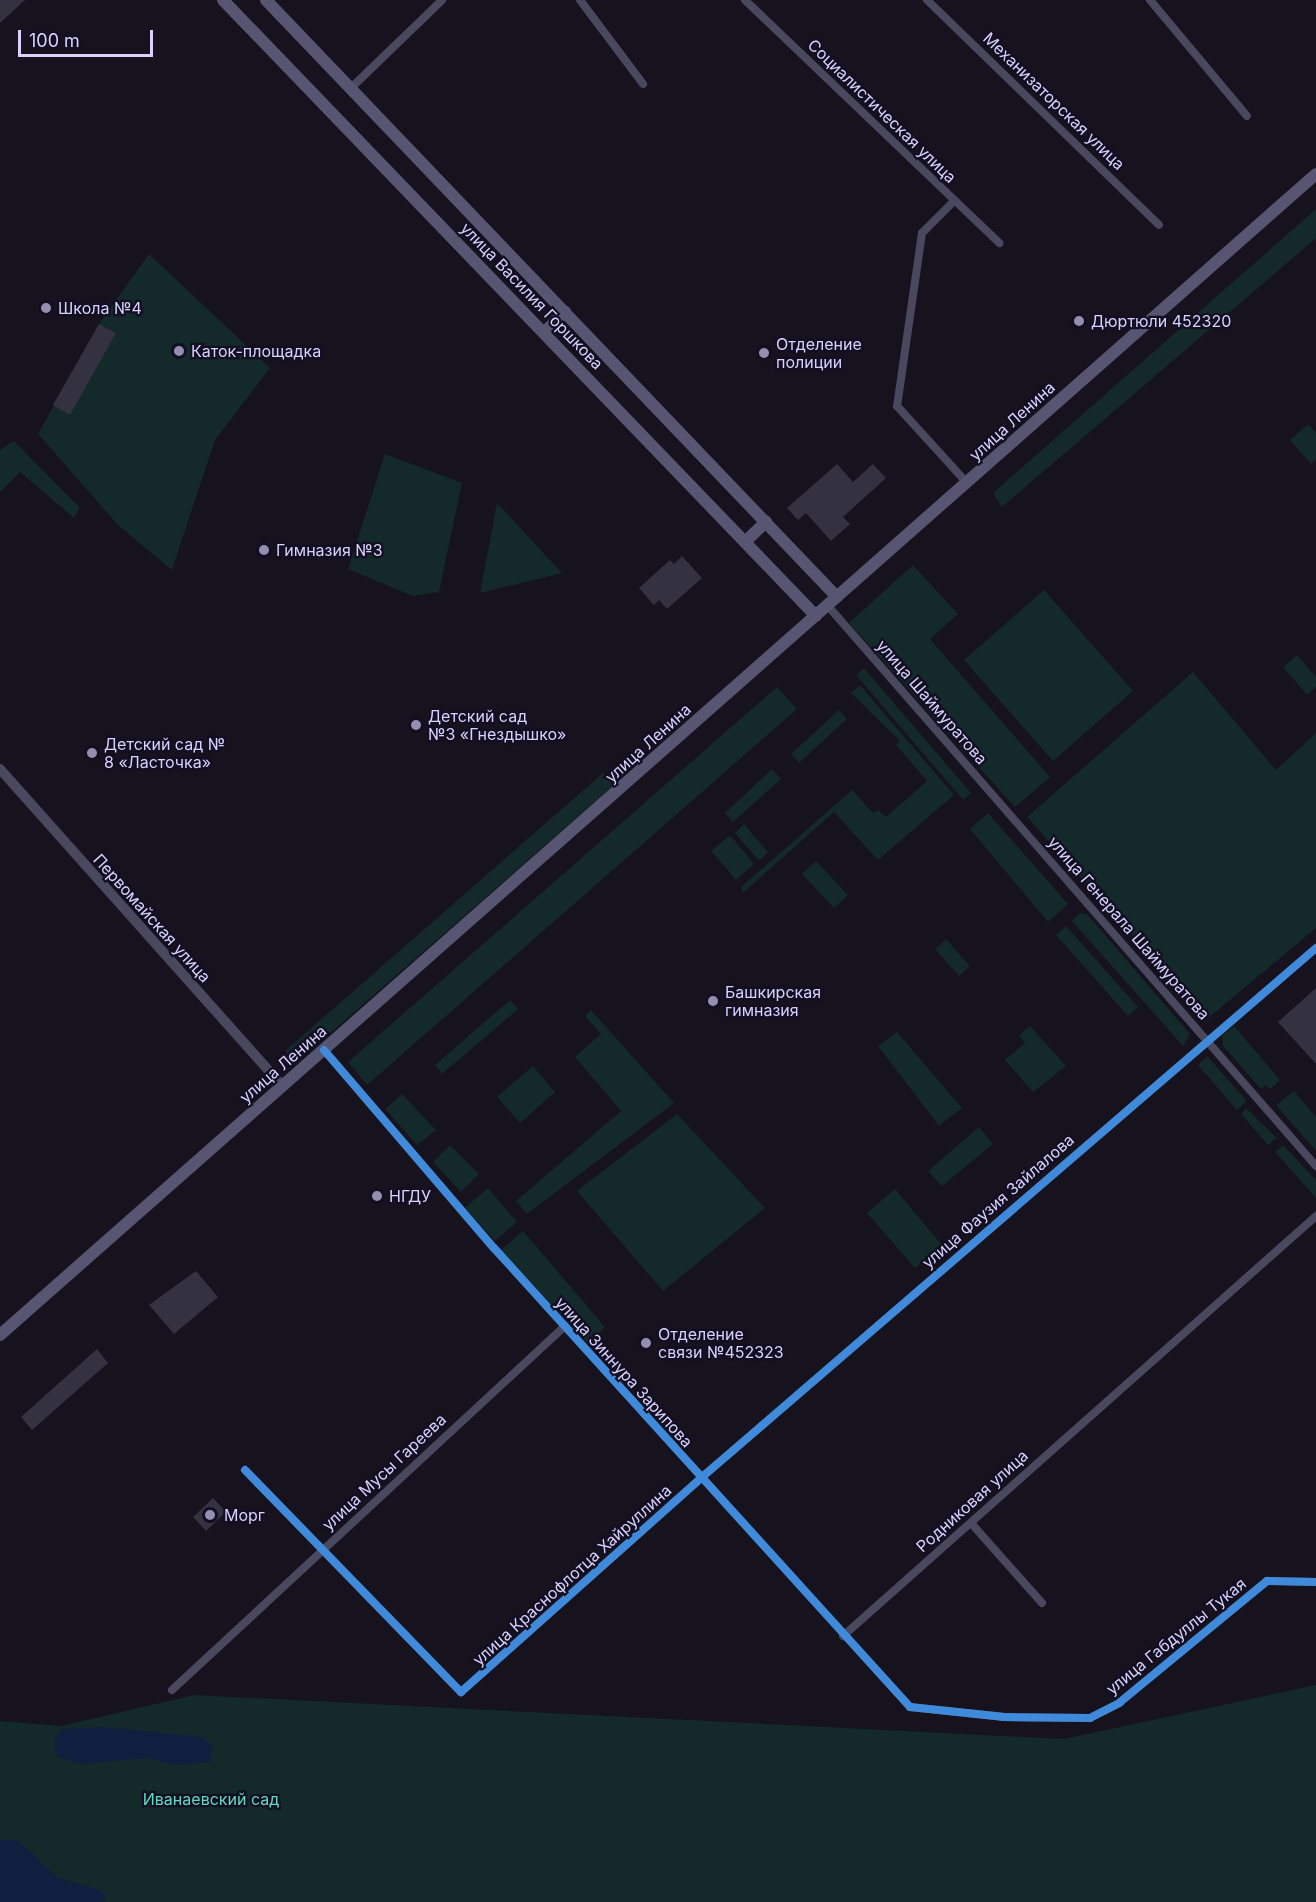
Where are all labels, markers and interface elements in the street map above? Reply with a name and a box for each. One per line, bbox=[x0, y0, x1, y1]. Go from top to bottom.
scale bar bbox=[21, 18, 156, 56]
street label: Механизаторская улица bbox=[979, 28, 1129, 174]
text: 100 m bbox=[29, 30, 80, 51]
street label: Социалистическая улица bbox=[804, 35, 960, 187]
street label: улица Василия Горшкова bbox=[457, 219, 607, 373]
place label: Школа №4 bbox=[58, 298, 142, 318]
marker: Школа №4 bbox=[39, 301, 53, 315]
place label: Дюртюли 452320 bbox=[1091, 311, 1231, 331]
marker: Дюртюли 452320 bbox=[1072, 314, 1086, 328]
place label: Отделение полиции bbox=[776, 334, 862, 372]
place label: Каток-площадка bbox=[191, 341, 321, 361]
marker: Каток-площадка bbox=[172, 344, 186, 358]
marker: Отделение полиции bbox=[757, 346, 771, 360]
street label: улица Ленина bbox=[965, 378, 1059, 464]
place label: Гимназия №3 bbox=[276, 540, 383, 560]
marker: Гимназия №3 bbox=[257, 543, 271, 557]
street label: улица Шаймуратова bbox=[873, 636, 991, 768]
street label: улица Ленина bbox=[601, 700, 695, 786]
place label: Детский сад №3 «Гнездышко» bbox=[428, 706, 566, 744]
marker: Детский сад №3 «Гнездышко» bbox=[409, 718, 423, 732]
place label: Детский сад № 8 «Ласточка» bbox=[104, 734, 225, 772]
marker: Детский сад № 8 «Ласточка» bbox=[85, 746, 99, 760]
street label: улица Генерала Шаймуратова bbox=[1044, 832, 1214, 1024]
street label: Первомайская улица bbox=[89, 850, 215, 986]
place label: Башкирская гимназия bbox=[725, 982, 821, 1020]
marker: Башкирская гимназия bbox=[706, 994, 720, 1008]
street label: улица Ленина bbox=[236, 1021, 330, 1107]
street label: улица Фаузия Зайлалова bbox=[918, 1130, 1078, 1272]
place label: НГДУ bbox=[389, 1186, 431, 1206]
marker: НГДУ bbox=[370, 1189, 384, 1203]
street label: улица Зиннура Зарипова bbox=[551, 1293, 697, 1451]
place label: Отделение связи №452323 bbox=[658, 1324, 784, 1362]
marker: Отделение связи №452323 bbox=[639, 1336, 653, 1350]
street label: улица Мусы Гареева bbox=[318, 1410, 450, 1534]
street label: Родниковая улица bbox=[912, 1446, 1032, 1556]
street label: улица Краснофлотца Хайруллина bbox=[469, 1481, 675, 1669]
place label: Морг bbox=[224, 1505, 265, 1525]
marker: Морг bbox=[201, 1506, 219, 1524]
street label: улица Габдуллы Тукая bbox=[1102, 1574, 1250, 1698]
park label: Иванаевский сад bbox=[143, 1789, 279, 1809]

